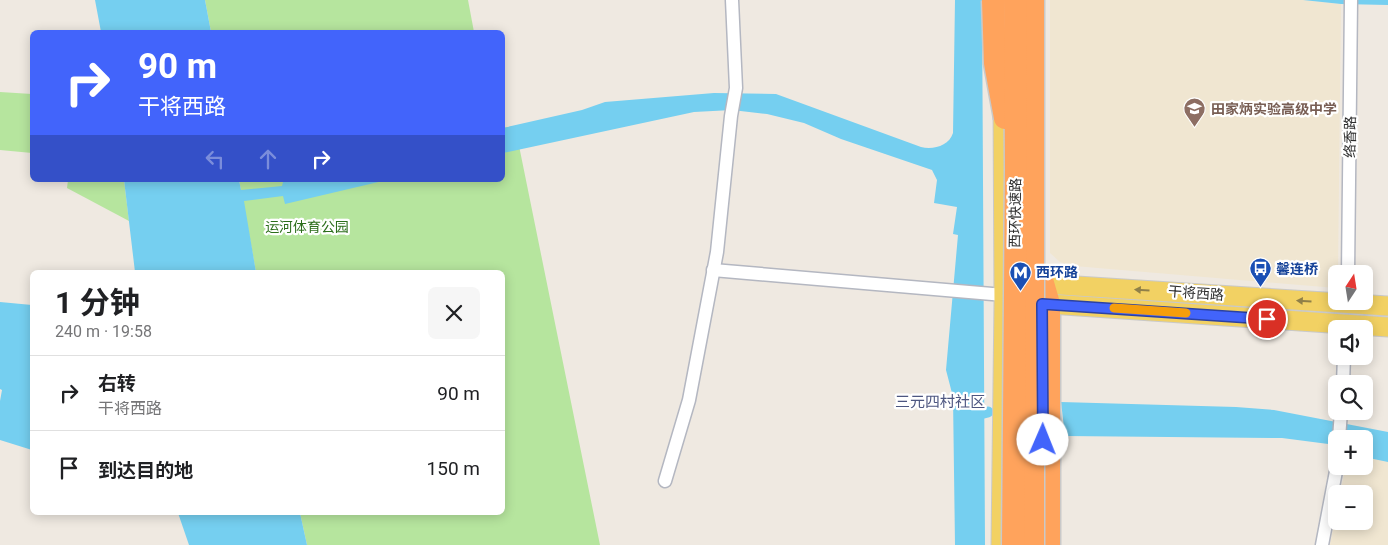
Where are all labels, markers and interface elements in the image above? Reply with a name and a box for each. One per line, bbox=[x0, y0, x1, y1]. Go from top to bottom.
text: 90 m bbox=[138, 46, 217, 87]
icon: right bbox=[55, 50, 120, 115]
text: 干将西路 bbox=[138, 94, 226, 119]
school or university icon: 田家炳实验高级中学 bbox=[1183, 97, 1207, 128]
place label: 田家炳实验高级中学 bbox=[1211, 101, 1337, 117]
street label: 络香路 bbox=[1342, 116, 1358, 158]
icon: left bbox=[201, 145, 229, 173]
icon: ahead bbox=[254, 145, 282, 173]
icon: right bbox=[307, 145, 335, 173]
street label: 西环快速路 bbox=[1006, 178, 1024, 248]
park label: 运河体育公园 bbox=[265, 219, 349, 235]
bus stop icon: 馨连桥 bbox=[1248, 257, 1272, 288]
metro station icon: 西环路 bbox=[1008, 260, 1032, 291]
place label: 馨连桥 bbox=[1276, 261, 1318, 277]
place label: 西环路 bbox=[1036, 264, 1078, 280]
north arrow bbox=[1328, 265, 1372, 310]
map controls bbox=[1328, 265, 1373, 530]
street label: 干将西路 bbox=[1168, 283, 1224, 303]
text: 1 分钟 bbox=[55, 285, 140, 320]
one-way arrow bbox=[1134, 285, 1150, 293]
button: close bbox=[428, 287, 480, 339]
one-way arrow bbox=[1296, 296, 1312, 304]
pin bbox=[1246, 298, 1288, 340]
icon: arrive bbox=[1253, 305, 1281, 333]
button: sound bbox=[1328, 320, 1373, 365]
text: 240 m · 19:58 bbox=[55, 322, 152, 341]
text: 右转 bbox=[98, 372, 136, 395]
button: search bbox=[1328, 375, 1373, 420]
icon: right bbox=[55, 379, 83, 407]
text: 90 m bbox=[437, 382, 480, 405]
district label: 三元四村社区 bbox=[895, 393, 985, 411]
text: 干将西路 bbox=[98, 399, 162, 418]
position arrow bbox=[1016, 413, 1068, 465]
button: + bbox=[1328, 430, 1373, 475]
icon: arrive bbox=[55, 454, 83, 482]
text: 150 m bbox=[427, 457, 480, 480]
text: 到达目的地 bbox=[98, 459, 193, 482]
button: − bbox=[1328, 485, 1373, 530]

